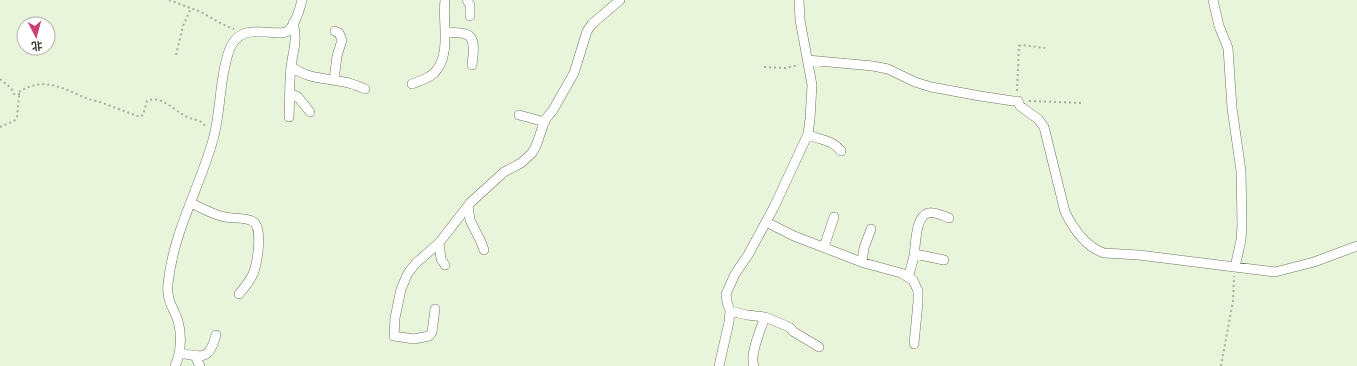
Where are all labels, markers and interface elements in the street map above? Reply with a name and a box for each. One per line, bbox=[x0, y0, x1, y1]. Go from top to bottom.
north arrow bbox=[16, 16, 56, 56]
text: 北 bbox=[31, 39, 43, 52]

